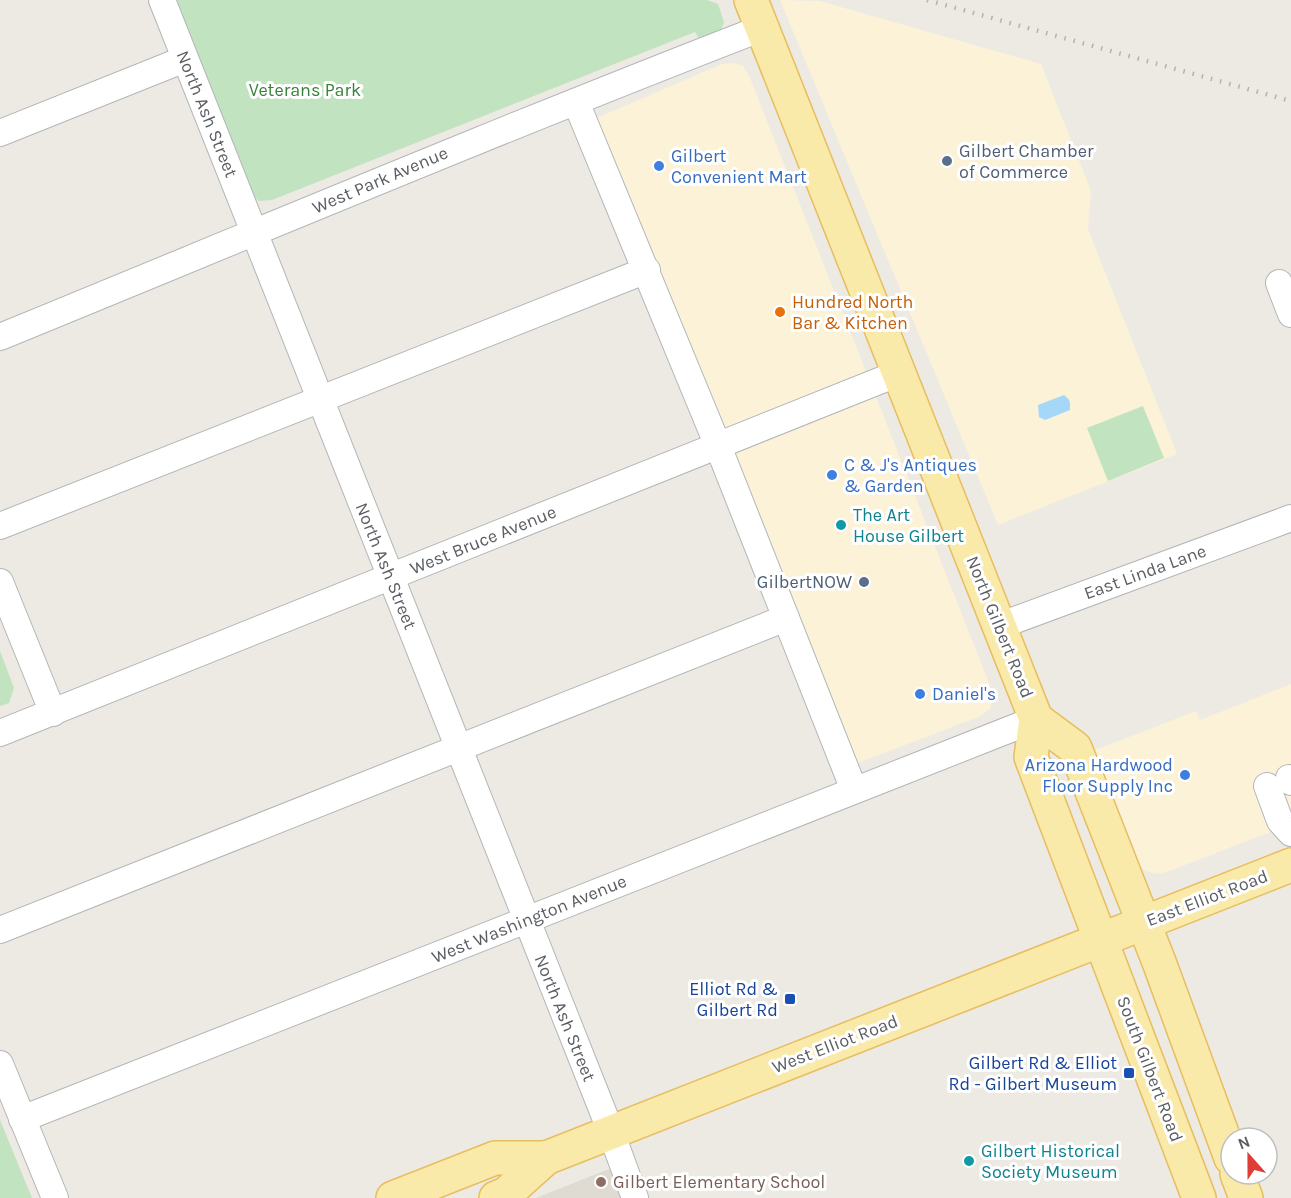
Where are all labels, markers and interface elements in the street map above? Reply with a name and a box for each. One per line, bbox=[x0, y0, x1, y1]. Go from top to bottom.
street label: North Ash Street bbox=[172, 47, 243, 181]
park label: Veterans Park bbox=[249, 79, 361, 101]
place label: Gilbert Chamber of Commerce bbox=[959, 140, 1094, 183]
street label: West Park Avenue bbox=[309, 141, 451, 219]
place label: Gilbert Convenient Mart bbox=[671, 145, 807, 188]
marker: Gilbert Chamber of Commerce bbox=[940, 154, 954, 168]
marker: Gilbert Convenient Mart bbox=[652, 159, 666, 173]
place label: Hundred North Bar & Kitchen bbox=[792, 291, 913, 334]
marker: Hundred North Bar & Kitchen bbox=[773, 305, 787, 319]
place label: C & J's Antiques & Garden bbox=[844, 454, 977, 497]
marker: C & J's Antiques & Garden bbox=[825, 468, 839, 482]
street label: North Ash Street bbox=[351, 499, 422, 633]
street label: West Bruce Avenue bbox=[407, 501, 559, 579]
place label: The Art House Gilbert bbox=[853, 504, 964, 547]
marker: The Art House Gilbert bbox=[834, 518, 848, 532]
street label: East Linda Lane bbox=[1081, 540, 1209, 604]
street label: North Gilbert Road bbox=[961, 553, 1039, 701]
place label: GilbertNOW bbox=[757, 571, 852, 593]
marker: GilbertNOW bbox=[857, 575, 871, 589]
place label: Daniel's bbox=[932, 683, 996, 705]
marker: Daniel's bbox=[913, 687, 927, 701]
place label: Arizona Hardwood Floor Supply Inc bbox=[1025, 754, 1173, 797]
marker: Arizona Hardwood Floor Supply Inc bbox=[1178, 768, 1192, 782]
street label: East Elliot Road bbox=[1143, 865, 1271, 931]
street label: West Washington Avenue bbox=[428, 870, 630, 968]
street label: North Ash Street bbox=[530, 951, 601, 1085]
place label: Elliot Rd & Gilbert Rd bbox=[689, 978, 778, 1021]
marker: Elliot Rd & Gilbert Rd bbox=[783, 992, 797, 1006]
street label: South Gilbert Road bbox=[1112, 993, 1188, 1145]
street label: West Elliot Road bbox=[769, 1010, 901, 1078]
place label: Gilbert Rd & Elliot Rd - Gilbert Museum bbox=[948, 1052, 1117, 1095]
marker: Gilbert Rd & Elliot Rd - Gilbert Museum bbox=[1122, 1066, 1136, 1080]
north arrow bbox=[1219, 1126, 1279, 1186]
text: N bbox=[1235, 1132, 1253, 1153]
place label: Gilbert Historical Society Museum bbox=[981, 1140, 1120, 1183]
marker: Gilbert Historical Society Museum bbox=[962, 1154, 976, 1168]
place label: Gilbert Elementary School bbox=[613, 1171, 825, 1193]
marker: Gilbert Elementary School bbox=[594, 1175, 608, 1189]

